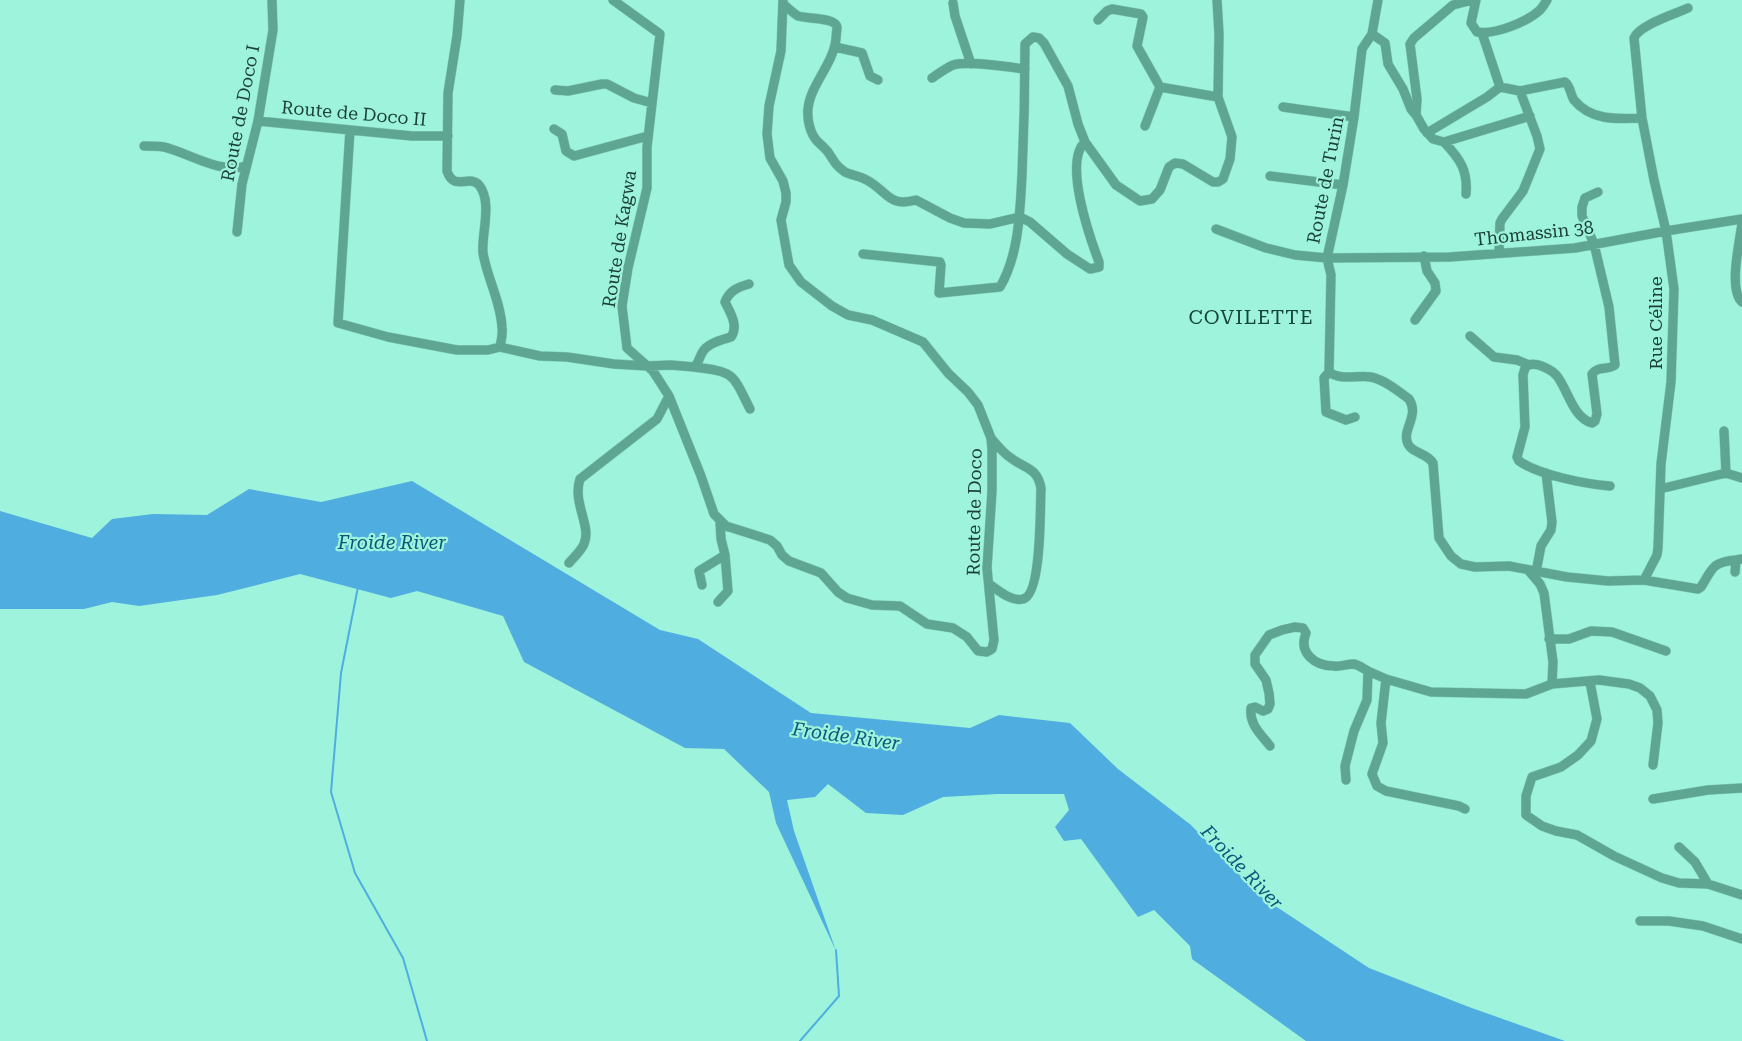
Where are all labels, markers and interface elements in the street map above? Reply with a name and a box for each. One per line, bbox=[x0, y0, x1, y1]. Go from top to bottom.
street label: Route de Doco I bbox=[216, 43, 264, 183]
street label: Route de Doco II bbox=[281, 96, 427, 130]
street label: Route de Turin bbox=[1302, 114, 1348, 245]
street label: Route de Kagwa bbox=[598, 169, 640, 309]
street label: Thomassin 38 bbox=[1473, 216, 1595, 250]
street label: Rue Céline bbox=[1645, 276, 1666, 370]
district label: COVILETTE bbox=[1188, 305, 1314, 329]
street label: Route de Doco bbox=[962, 448, 986, 576]
water label: Froide River bbox=[337, 531, 446, 554]
water label: Froide River bbox=[790, 717, 901, 755]
water label: Froide River bbox=[1195, 819, 1288, 914]

